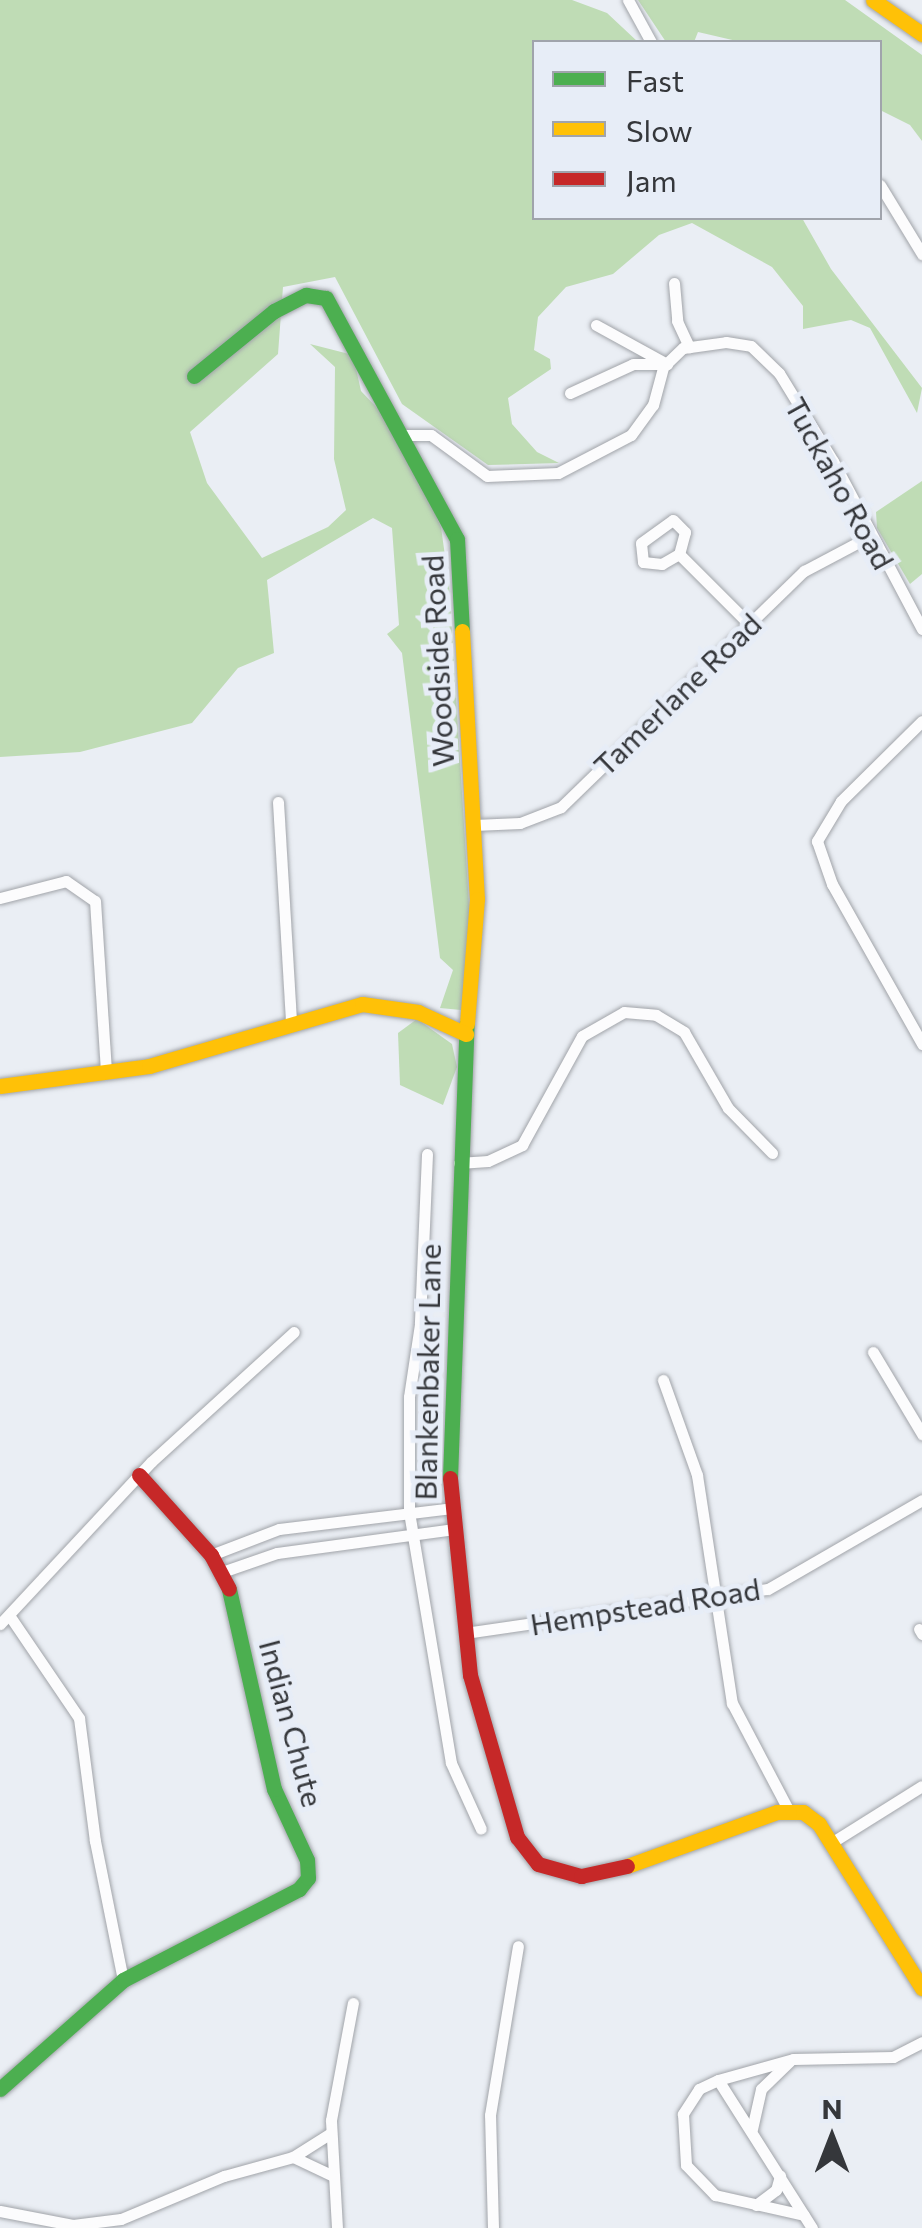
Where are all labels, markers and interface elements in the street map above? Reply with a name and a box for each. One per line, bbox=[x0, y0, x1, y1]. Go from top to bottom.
legend bbox=[532, 40, 882, 220]
text: Fast bbox=[626, 61, 684, 98]
text: Slow bbox=[626, 111, 693, 148]
text: Jam bbox=[626, 161, 677, 198]
street label: Tuckaho Road bbox=[778, 391, 902, 575]
street label: Woodside Road bbox=[413, 554, 461, 768]
street label: Tamerlane Road bbox=[586, 605, 768, 783]
street label: Blankenbaker Lane bbox=[407, 1243, 447, 1501]
street label: Hempstead Road bbox=[528, 1570, 762, 1642]
street label: Indian Chute bbox=[252, 1635, 332, 1811]
north arrow bbox=[782, 2088, 882, 2188]
text: N bbox=[822, 2091, 843, 2125]

